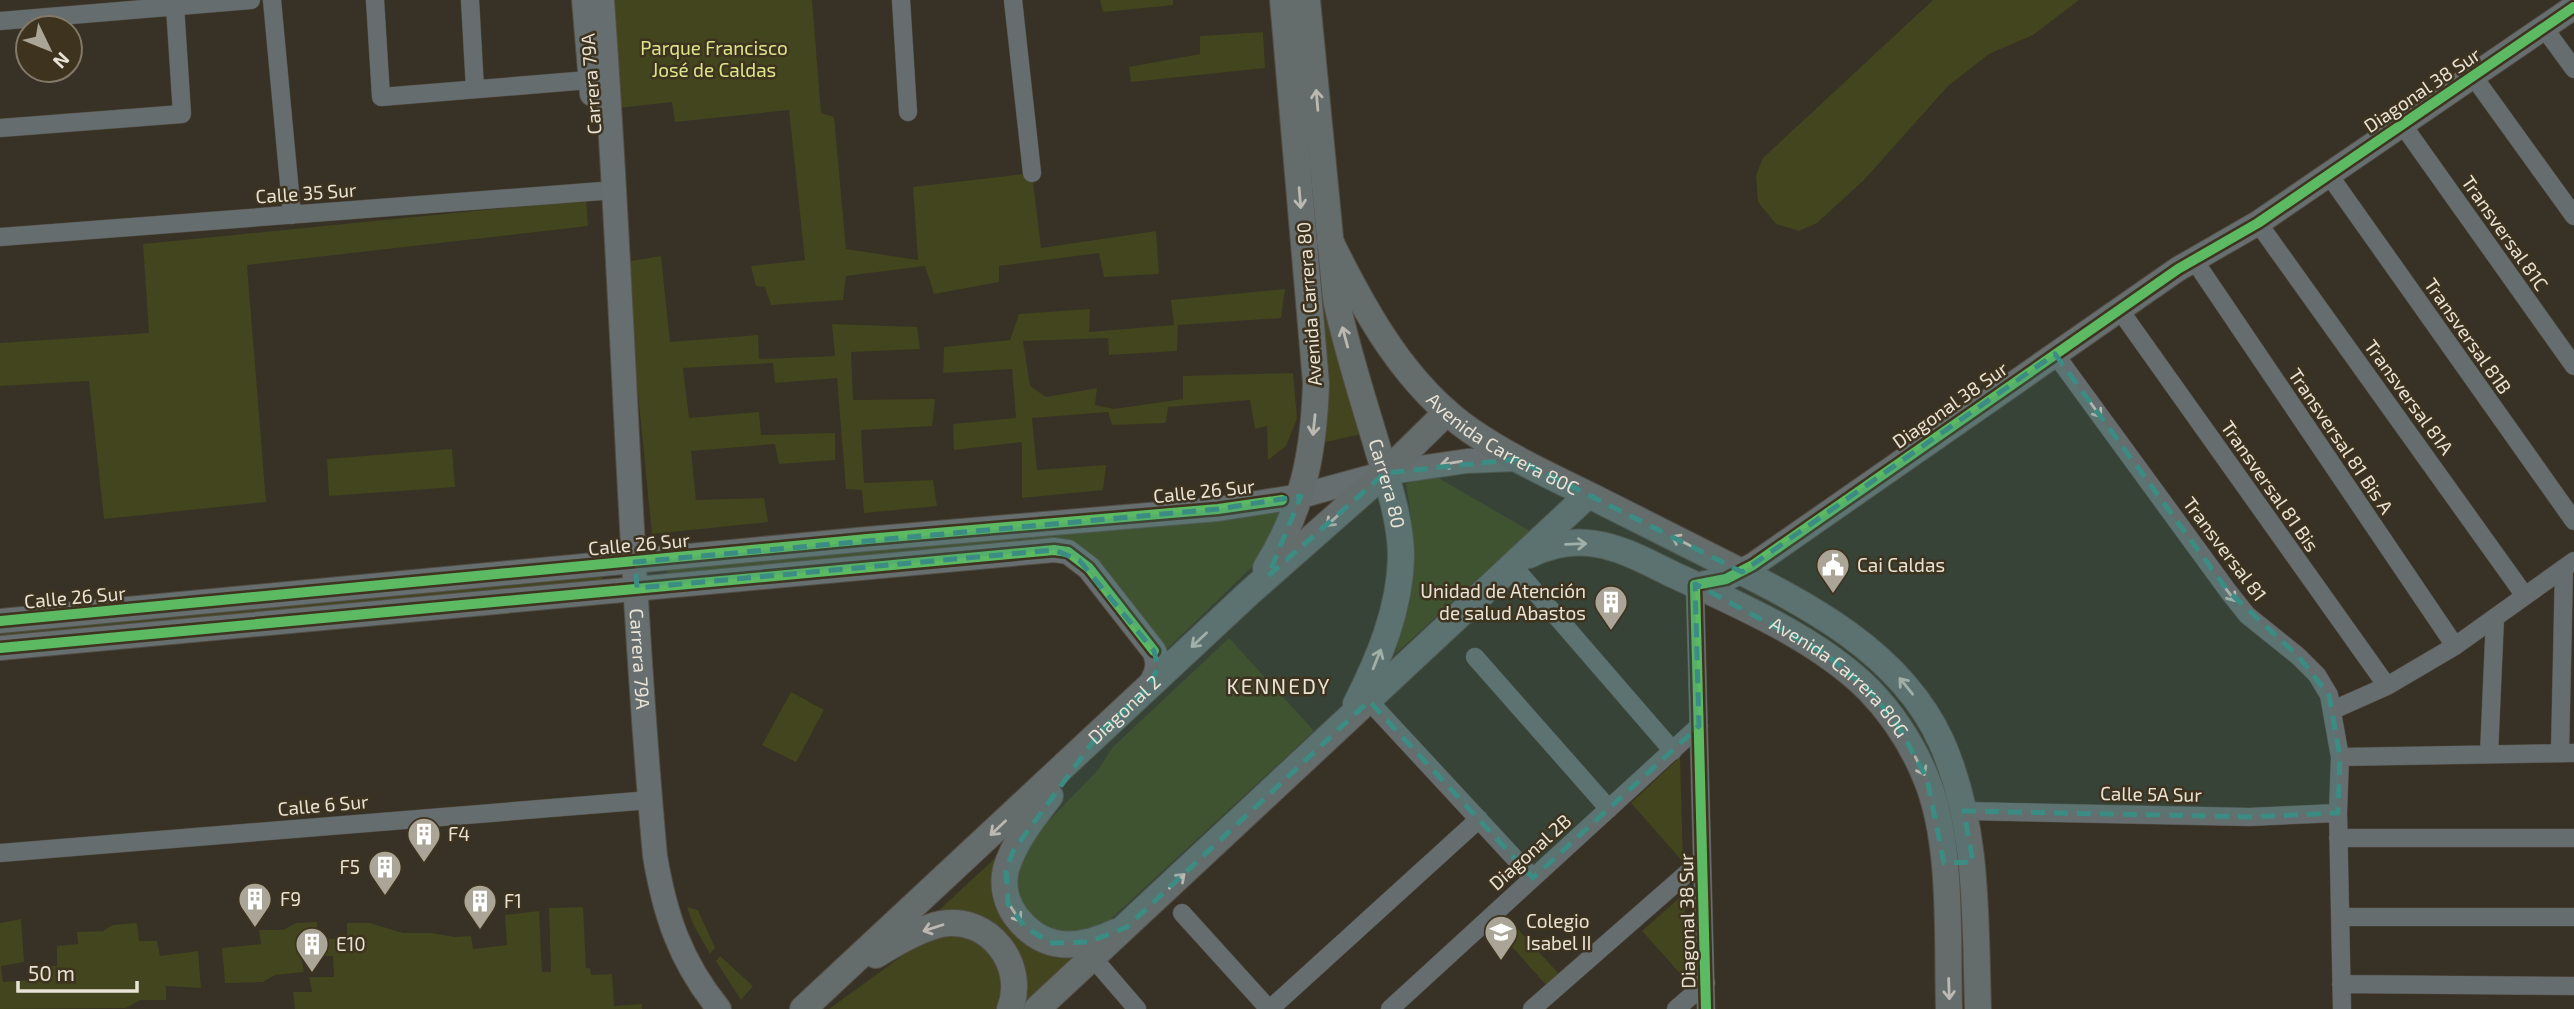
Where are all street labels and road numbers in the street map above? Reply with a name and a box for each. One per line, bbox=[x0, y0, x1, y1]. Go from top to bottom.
street label: Carrera 79A bbox=[575, 33, 606, 135]
street label: Diagonal 38 Sur bbox=[2359, 42, 2485, 137]
street label: Transversal 81C bbox=[2457, 171, 2554, 295]
street label: Calle 35 Sur bbox=[255, 177, 358, 207]
street label: Avenida Carrera 80 bbox=[1291, 221, 1326, 387]
street label: Transversal 81B bbox=[2420, 273, 2517, 398]
street label: Transversal 81A bbox=[2360, 335, 2459, 459]
street label: Diagonal 38 Sur bbox=[1888, 356, 2012, 453]
street label: Transversal 81 Bis A bbox=[2284, 364, 2399, 518]
street label: Avenida Carrera 80C bbox=[1422, 387, 1583, 499]
street label: Transversal 81 Bis bbox=[2216, 416, 2324, 556]
street label: Carrera 80 bbox=[1364, 436, 1410, 530]
street label: Calle 26 Sur bbox=[1152, 474, 1256, 507]
street label: Transversal 81 bbox=[2178, 492, 2272, 606]
street label: Calle 26 Sur bbox=[587, 528, 691, 559]
street label: Calle 26 Sur bbox=[23, 581, 127, 612]
street label: Carrera 79A bbox=[626, 608, 655, 710]
street label: Avenida Carrera 80G bbox=[1766, 611, 1914, 741]
street label: Diagonal 2 bbox=[1083, 670, 1165, 749]
street label: Calle 5A Sur bbox=[2100, 781, 2203, 806]
street label: Calle 6 Sur bbox=[277, 789, 370, 820]
street label: Diagonal 2B bbox=[1484, 809, 1575, 894]
street label: Diagonal 38 Sur bbox=[1674, 853, 1699, 989]

